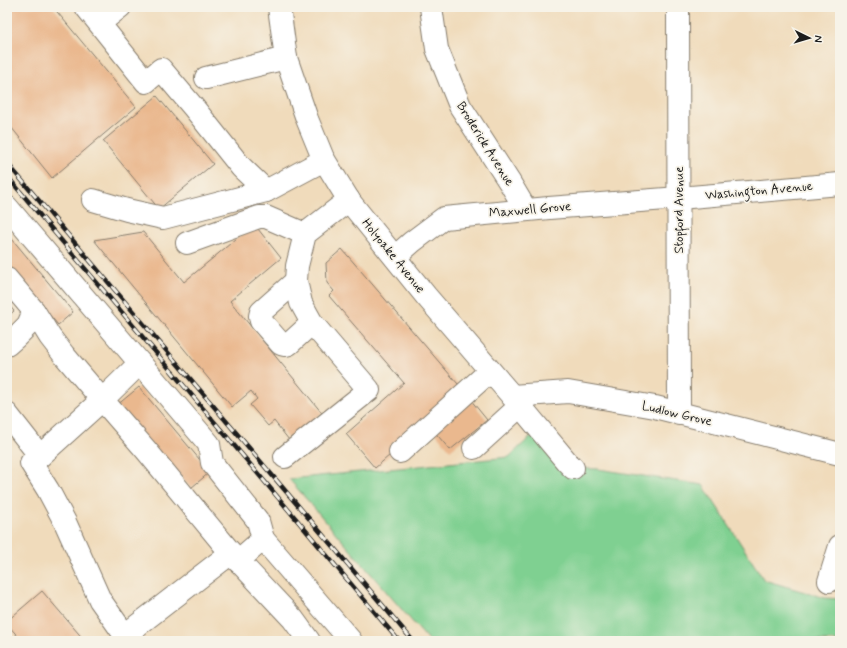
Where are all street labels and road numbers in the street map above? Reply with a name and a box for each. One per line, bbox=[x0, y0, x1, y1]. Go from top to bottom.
street label: Broderick Avenue bbox=[452, 99, 518, 189]
street label: Stopford Avenue bbox=[671, 166, 690, 254]
street label: Washington Avenue bbox=[704, 178, 814, 206]
street label: Maxwell Grove bbox=[488, 198, 572, 222]
street label: Holyoake Avenue bbox=[358, 215, 428, 297]
street label: Ludlow Grove bbox=[640, 398, 714, 430]

